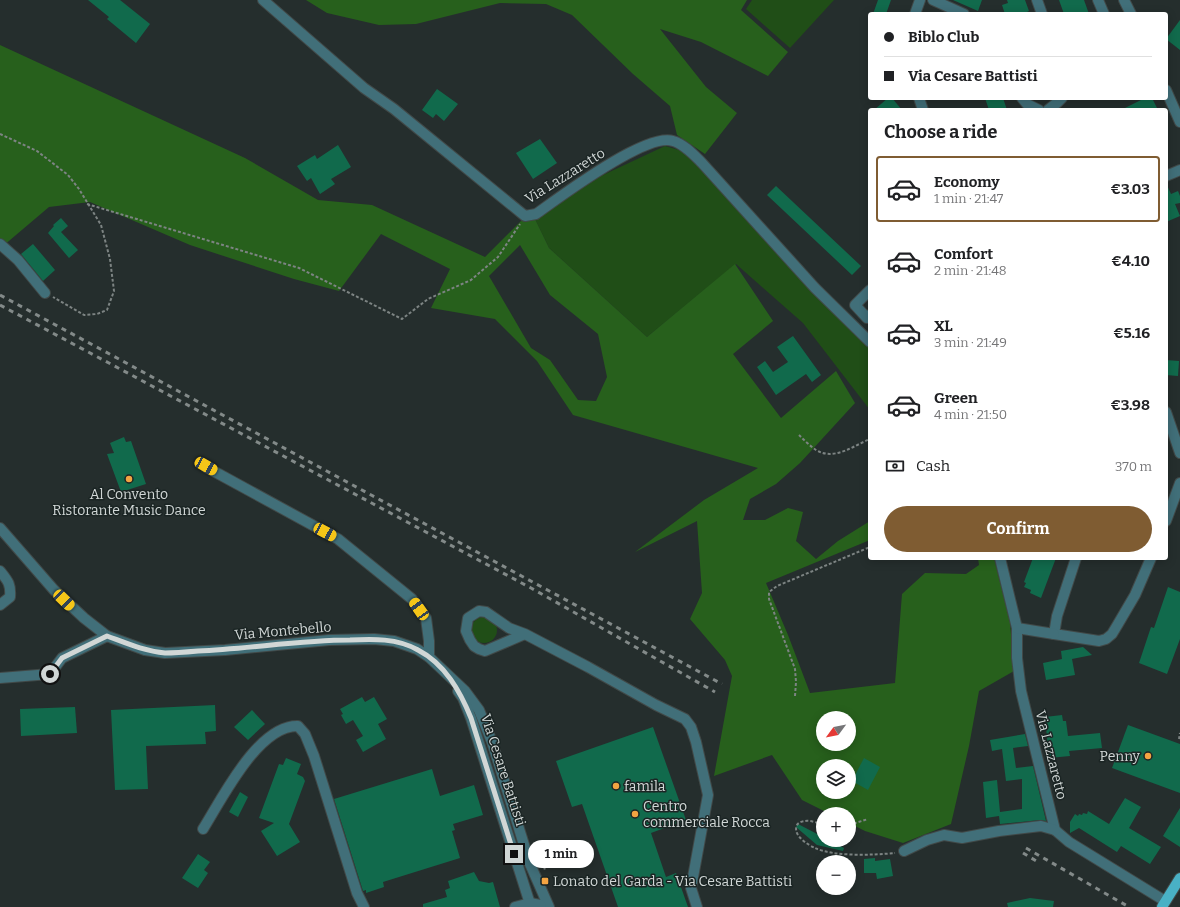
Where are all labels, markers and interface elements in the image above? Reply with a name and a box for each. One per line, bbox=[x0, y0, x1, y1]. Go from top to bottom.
text: Biblo Club bbox=[908, 28, 979, 46]
text: Via Cesare Battisti bbox=[908, 67, 1038, 85]
text: Choose a ride bbox=[884, 121, 997, 143]
street label: Via Lazzaretto bbox=[522, 145, 608, 207]
icon: car bbox=[886, 171, 922, 207]
text: Economy bbox=[934, 173, 1000, 191]
text: €3.03 bbox=[1111, 180, 1150, 198]
text: 1 min · 21:47 bbox=[934, 191, 1003, 206]
icon: car bbox=[886, 243, 922, 279]
text: Comfort bbox=[934, 245, 993, 263]
text: €4.10 bbox=[1111, 252, 1150, 270]
text: 2 min · 21:48 bbox=[934, 263, 1007, 278]
icon: car bbox=[886, 315, 922, 351]
text: XL bbox=[934, 317, 953, 335]
text: €5.16 bbox=[1113, 324, 1150, 342]
text: 3 min · 21:49 bbox=[934, 335, 1007, 350]
icon: car bbox=[886, 387, 922, 423]
text: Green bbox=[934, 389, 978, 407]
text: €3.98 bbox=[1111, 396, 1150, 414]
text: 4 min · 21:50 bbox=[934, 407, 1007, 422]
car bbox=[193, 455, 219, 477]
icon: cash bbox=[884, 455, 906, 477]
text: Cash bbox=[916, 457, 950, 475]
text: 370 m bbox=[1115, 459, 1152, 474]
marker: Al Convento Ristorante Music Dance bbox=[124, 474, 134, 484]
place label: Al Convento Ristorante Music Dance bbox=[52, 486, 206, 519]
button: Confirm bbox=[884, 506, 1152, 552]
car bbox=[312, 521, 338, 543]
car bbox=[51, 587, 77, 613]
car bbox=[407, 596, 431, 622]
street label: Via Montebello bbox=[234, 618, 332, 644]
route start bbox=[41, 665, 59, 683]
street label: Via Lazzaretto bbox=[1032, 709, 1070, 801]
north arrow bbox=[816, 711, 856, 751]
map controls bbox=[816, 711, 856, 895]
street label: Via Cesare Battisti bbox=[477, 712, 529, 828]
place label: Penny bbox=[1100, 748, 1141, 765]
marker: Penny bbox=[1143, 751, 1153, 761]
button: layers bbox=[816, 759, 856, 799]
place label: famila bbox=[624, 778, 666, 795]
marker: famila bbox=[611, 781, 621, 791]
place label: Centro commerciale Rocca bbox=[643, 798, 770, 831]
button: + bbox=[816, 807, 856, 847]
marker: Centro commerciale Rocca bbox=[630, 809, 640, 819]
callout: 1 min bbox=[528, 840, 594, 868]
route end bbox=[505, 845, 523, 863]
text: 1 min bbox=[545, 846, 577, 861]
button: − bbox=[816, 855, 856, 895]
place label: Lonato del Garda - Via Cesare Battisti bbox=[553, 873, 792, 890]
marker: Lonato del Garda - Via Cesare Battisti bbox=[540, 876, 550, 886]

